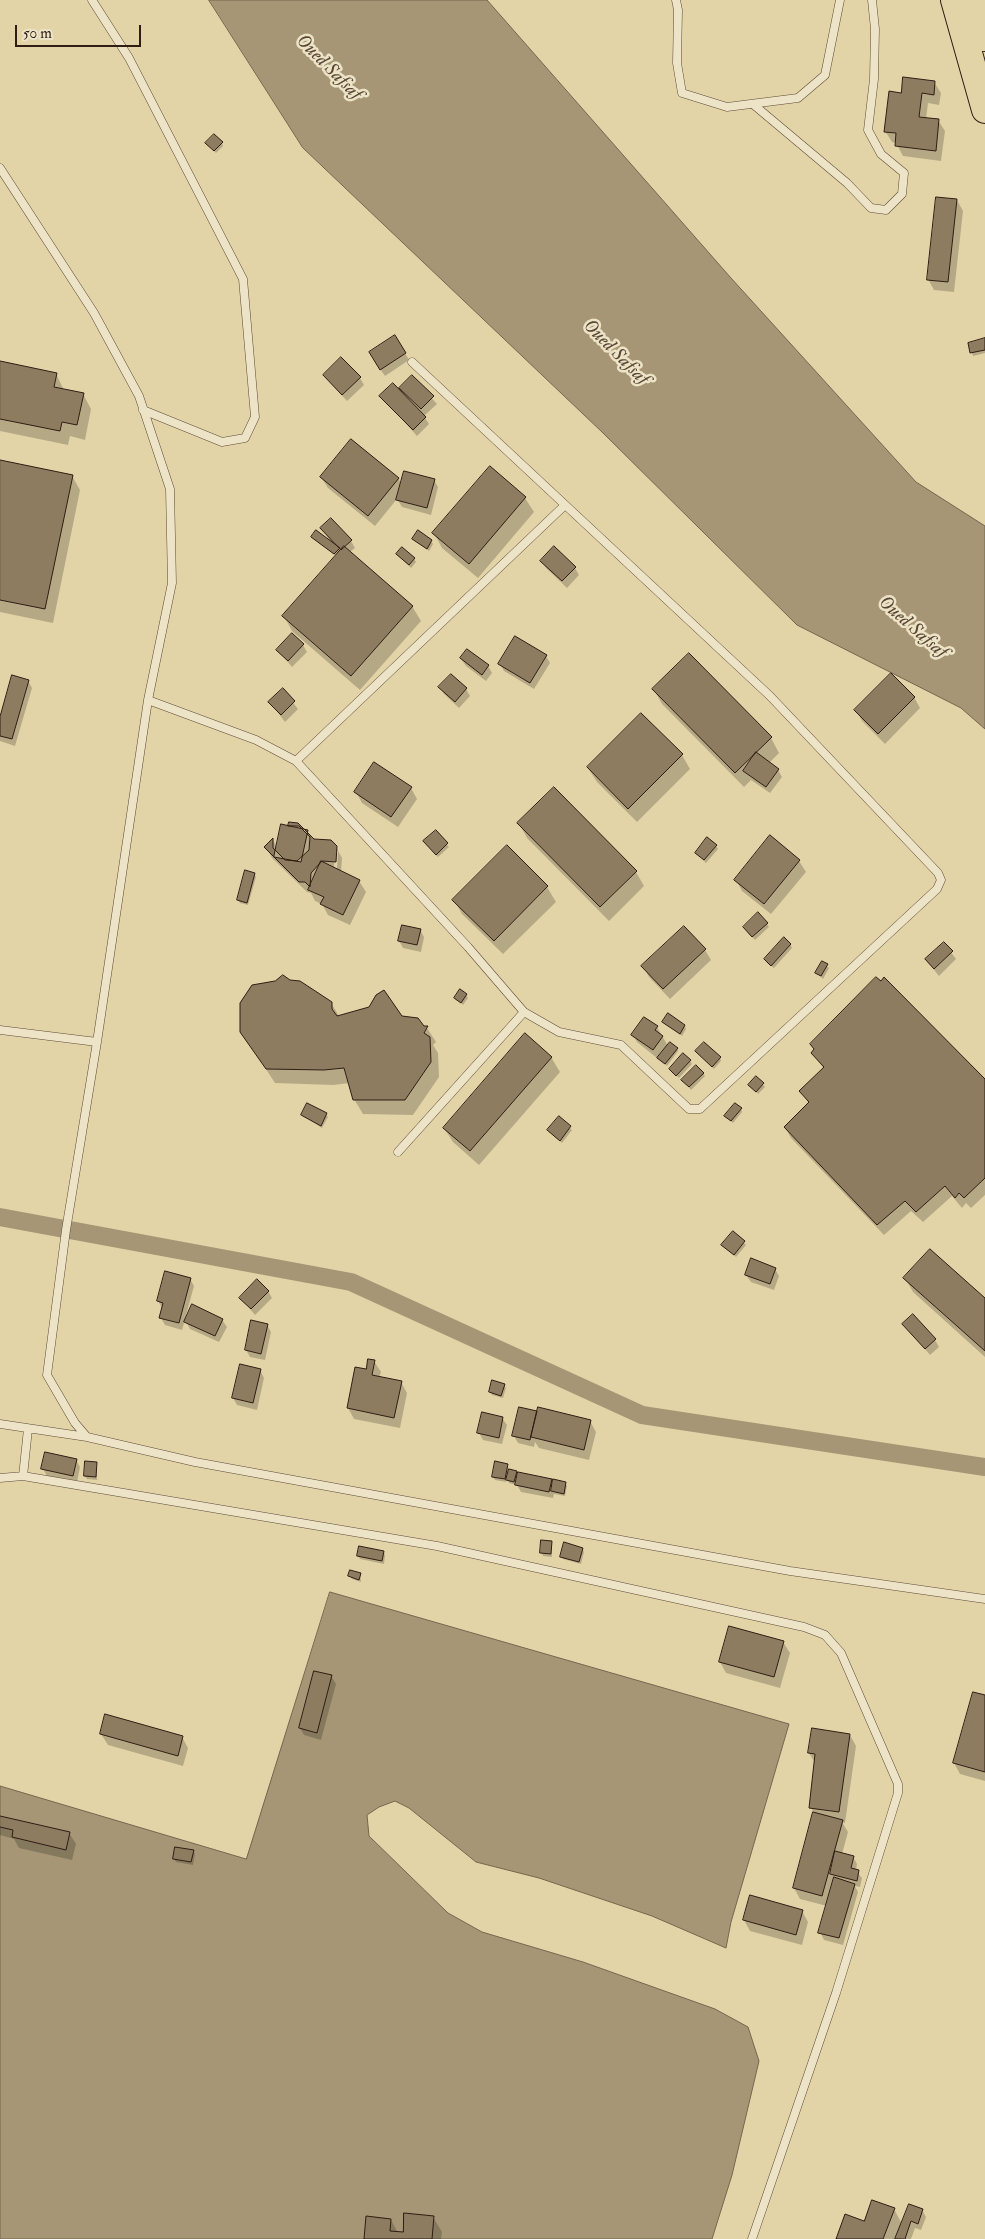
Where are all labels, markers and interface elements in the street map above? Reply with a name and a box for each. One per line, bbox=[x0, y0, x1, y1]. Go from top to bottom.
scale bar bbox=[18, 15, 144, 47]
text: 50 m bbox=[23, 24, 52, 43]
water label: Oued Safsaf bbox=[290, 30, 366, 106]
water label: Oued Safsaf bbox=[577, 315, 653, 391]
water label: Oued Safsaf bbox=[873, 592, 951, 664]

